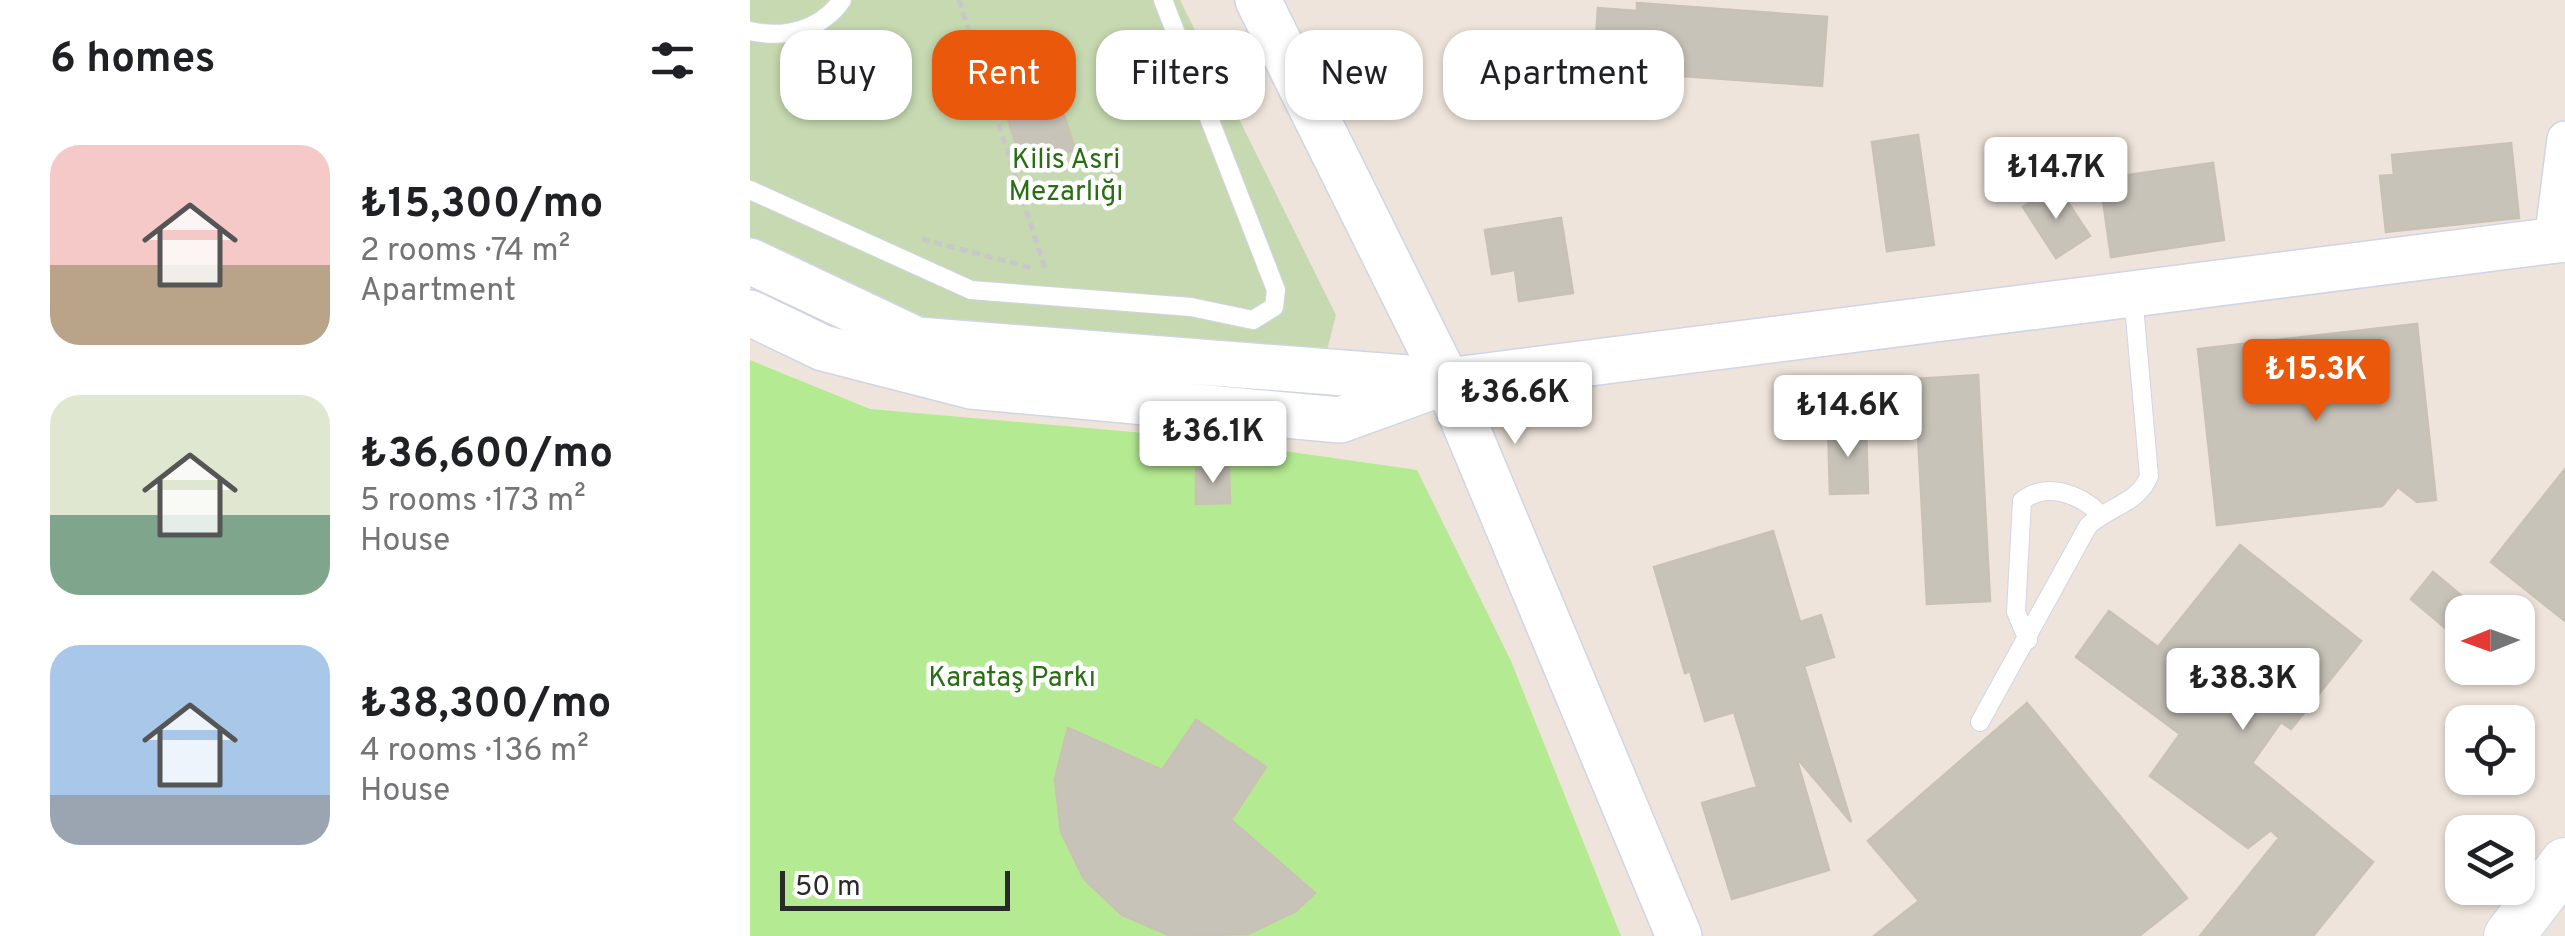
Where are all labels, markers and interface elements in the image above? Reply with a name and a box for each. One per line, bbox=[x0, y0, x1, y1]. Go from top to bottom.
chip: Buy bbox=[780, 30, 912, 120]
chip: Rent bbox=[932, 30, 1076, 120]
chip: Filters bbox=[1096, 30, 1265, 120]
chip: New bbox=[1285, 30, 1423, 120]
chip: Apartment bbox=[1443, 30, 1684, 120]
icon: filters bbox=[645, 33, 700, 88]
text: 6 homes bbox=[50, 34, 215, 87]
pin: ₺14.7K bbox=[1975, 137, 2137, 222]
park label: Kilis Asri Mezarlığı bbox=[1009, 143, 1123, 211]
text: ₺14.7K bbox=[2006, 149, 2106, 189]
text: ₺15,300/mo bbox=[360, 179, 603, 232]
icon: home bbox=[130, 185, 250, 305]
text: 2 rooms · 74 m² bbox=[360, 232, 570, 272]
text: Apartment bbox=[360, 272, 516, 312]
pin: ₺15.3K bbox=[2235, 339, 2397, 424]
text: ₺15.3K bbox=[2265, 351, 2367, 391]
pin: ₺36.6K bbox=[1434, 362, 1596, 447]
text: ₺36.6K bbox=[1460, 374, 1570, 414]
pin: ₺14.6K bbox=[1767, 375, 1929, 460]
text: ₺14.6K bbox=[1796, 387, 1900, 427]
pin: ₺36.1K bbox=[1132, 401, 1294, 486]
text: ₺36.1K bbox=[1161, 413, 1265, 453]
text: ₺36,600/mo bbox=[360, 429, 613, 482]
icon: home bbox=[130, 435, 250, 555]
text: 5 rooms · 173 m² bbox=[360, 482, 586, 522]
text: House bbox=[360, 522, 450, 562]
north arrow bbox=[2445, 595, 2535, 685]
map controls bbox=[2445, 595, 2535, 905]
pin: ₺38.3K bbox=[2162, 648, 2324, 733]
text: ₺38.3K bbox=[2188, 660, 2298, 700]
park label: Karataş Parkı bbox=[928, 661, 1096, 697]
text: ₺38,300/mo bbox=[360, 679, 611, 732]
icon: home bbox=[130, 685, 250, 805]
button: locate bbox=[2445, 705, 2535, 795]
text: 4 rooms · 136 m² bbox=[360, 732, 589, 772]
text: House bbox=[360, 772, 450, 812]
button: layers bbox=[2445, 815, 2535, 905]
scale bar bbox=[780, 866, 1010, 910]
text: 50 m bbox=[795, 870, 861, 906]

